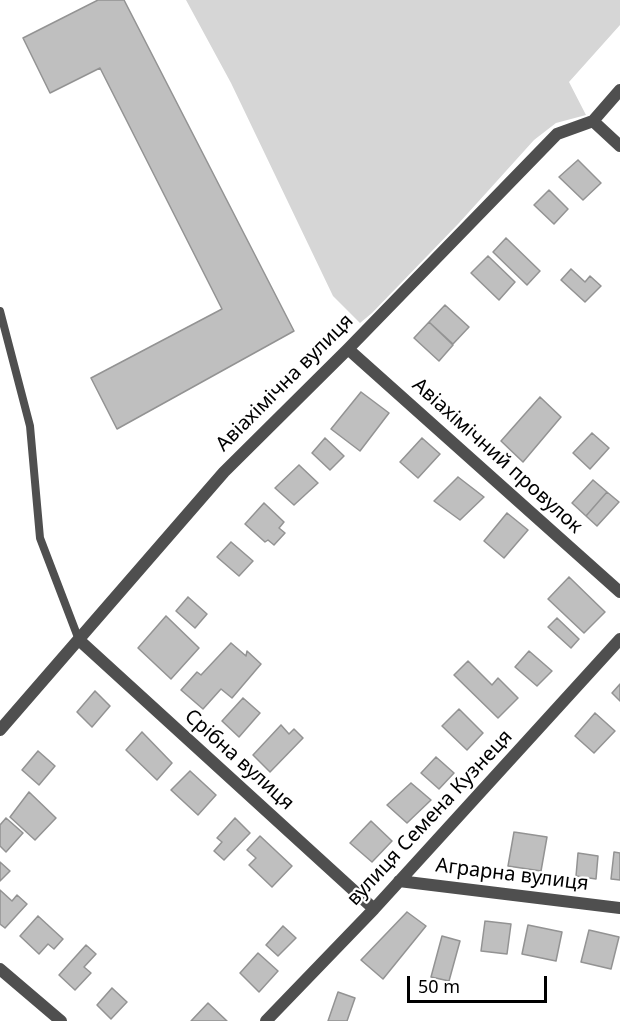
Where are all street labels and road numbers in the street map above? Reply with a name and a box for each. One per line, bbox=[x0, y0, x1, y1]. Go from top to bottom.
street label: Авіахімічна вулиця bbox=[211, 309, 359, 457]
street label: Авіахімічний провулок bbox=[407, 373, 587, 539]
street label: Срібна вулиця bbox=[179, 705, 299, 815]
street label: вулиця Семена Кузнеця bbox=[342, 725, 518, 911]
street label: Аграрна вулиця bbox=[434, 854, 590, 896]

